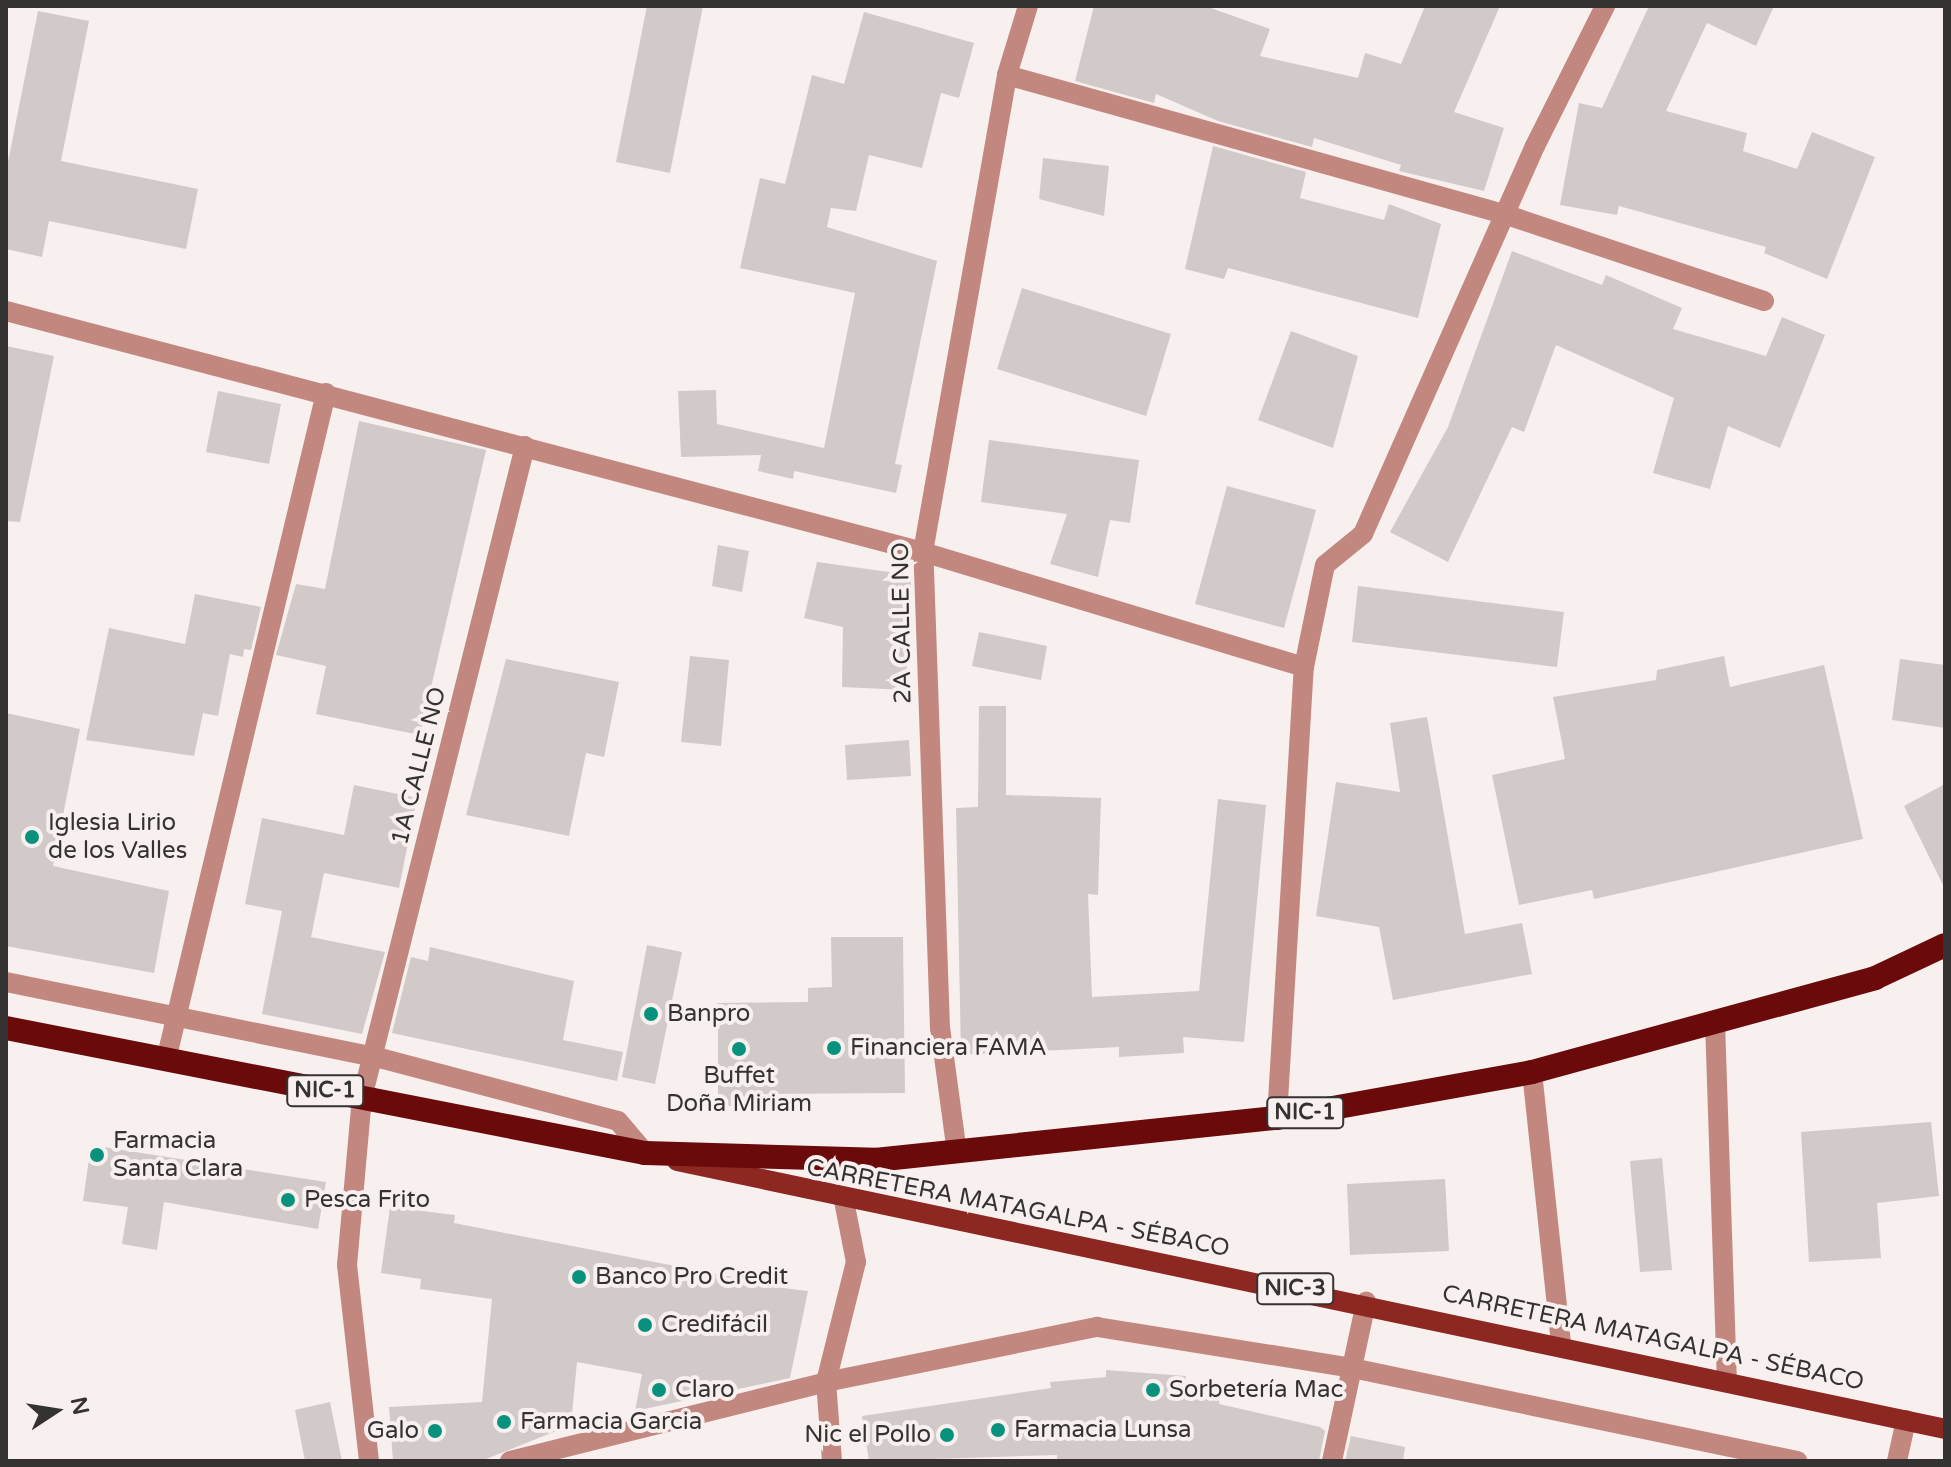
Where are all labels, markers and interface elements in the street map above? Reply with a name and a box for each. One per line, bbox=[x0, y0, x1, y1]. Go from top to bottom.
street label: 2A CALLE NO bbox=[886, 542, 918, 704]
street label: 1A CALLE NO bbox=[385, 684, 453, 848]
place label: Iglesia Lirio de los Valles bbox=[48, 809, 187, 865]
marker: Iglesia Lirio de los Valles bbox=[23, 828, 41, 846]
place label: Banpro bbox=[667, 1000, 750, 1028]
marker: Banpro bbox=[642, 1005, 660, 1023]
place label: Financiera FAMA bbox=[850, 1034, 1047, 1062]
marker: Financiera FAMA bbox=[825, 1039, 843, 1057]
marker: Buffet Doña Miriam bbox=[730, 1040, 748, 1058]
place label: Buffet Doña Miriam bbox=[666, 1062, 812, 1118]
road number: NIC-1 bbox=[285, 1073, 365, 1109]
road number: NIC-1 bbox=[1265, 1095, 1345, 1131]
place label: Farmacia Santa Clara bbox=[113, 1127, 243, 1183]
marker: Farmacia Santa Clara bbox=[88, 1146, 106, 1164]
street label: CARRETERA MATAGALPA - SÉBACO bbox=[804, 1153, 1232, 1263]
place label: Pesca Frito bbox=[304, 1186, 430, 1214]
marker: Pesca Frito bbox=[279, 1191, 297, 1209]
place label: Banco Pro Credit bbox=[595, 1263, 788, 1291]
marker: Banco Pro Credit bbox=[570, 1268, 588, 1286]
road number: NIC-3 bbox=[1255, 1271, 1335, 1307]
street label: CARRETERA MATAGALPA - SÉBACO bbox=[1439, 1279, 1867, 1397]
place label: Credifácil bbox=[661, 1311, 768, 1339]
marker: Credifácil bbox=[636, 1316, 654, 1334]
north arrow bbox=[16, 1371, 96, 1451]
place label: Claro bbox=[675, 1376, 735, 1404]
place label: Sorbetería Mac bbox=[1169, 1376, 1343, 1404]
marker: Claro bbox=[650, 1381, 668, 1399]
marker: Sorbetería Mac bbox=[1144, 1381, 1162, 1399]
text: N bbox=[65, 1395, 94, 1417]
place label: Farmacia Garcia bbox=[520, 1408, 702, 1436]
marker: Farmacia Garcia bbox=[495, 1413, 513, 1431]
place label: Farmacia Lunsa bbox=[1014, 1416, 1192, 1444]
place label: Galo bbox=[367, 1417, 419, 1445]
place label: Nic el Pollo bbox=[804, 1421, 931, 1449]
marker: Farmacia Lunsa bbox=[989, 1421, 1007, 1439]
marker: Galo bbox=[426, 1422, 444, 1440]
marker: Nic el Pollo bbox=[938, 1426, 956, 1444]

